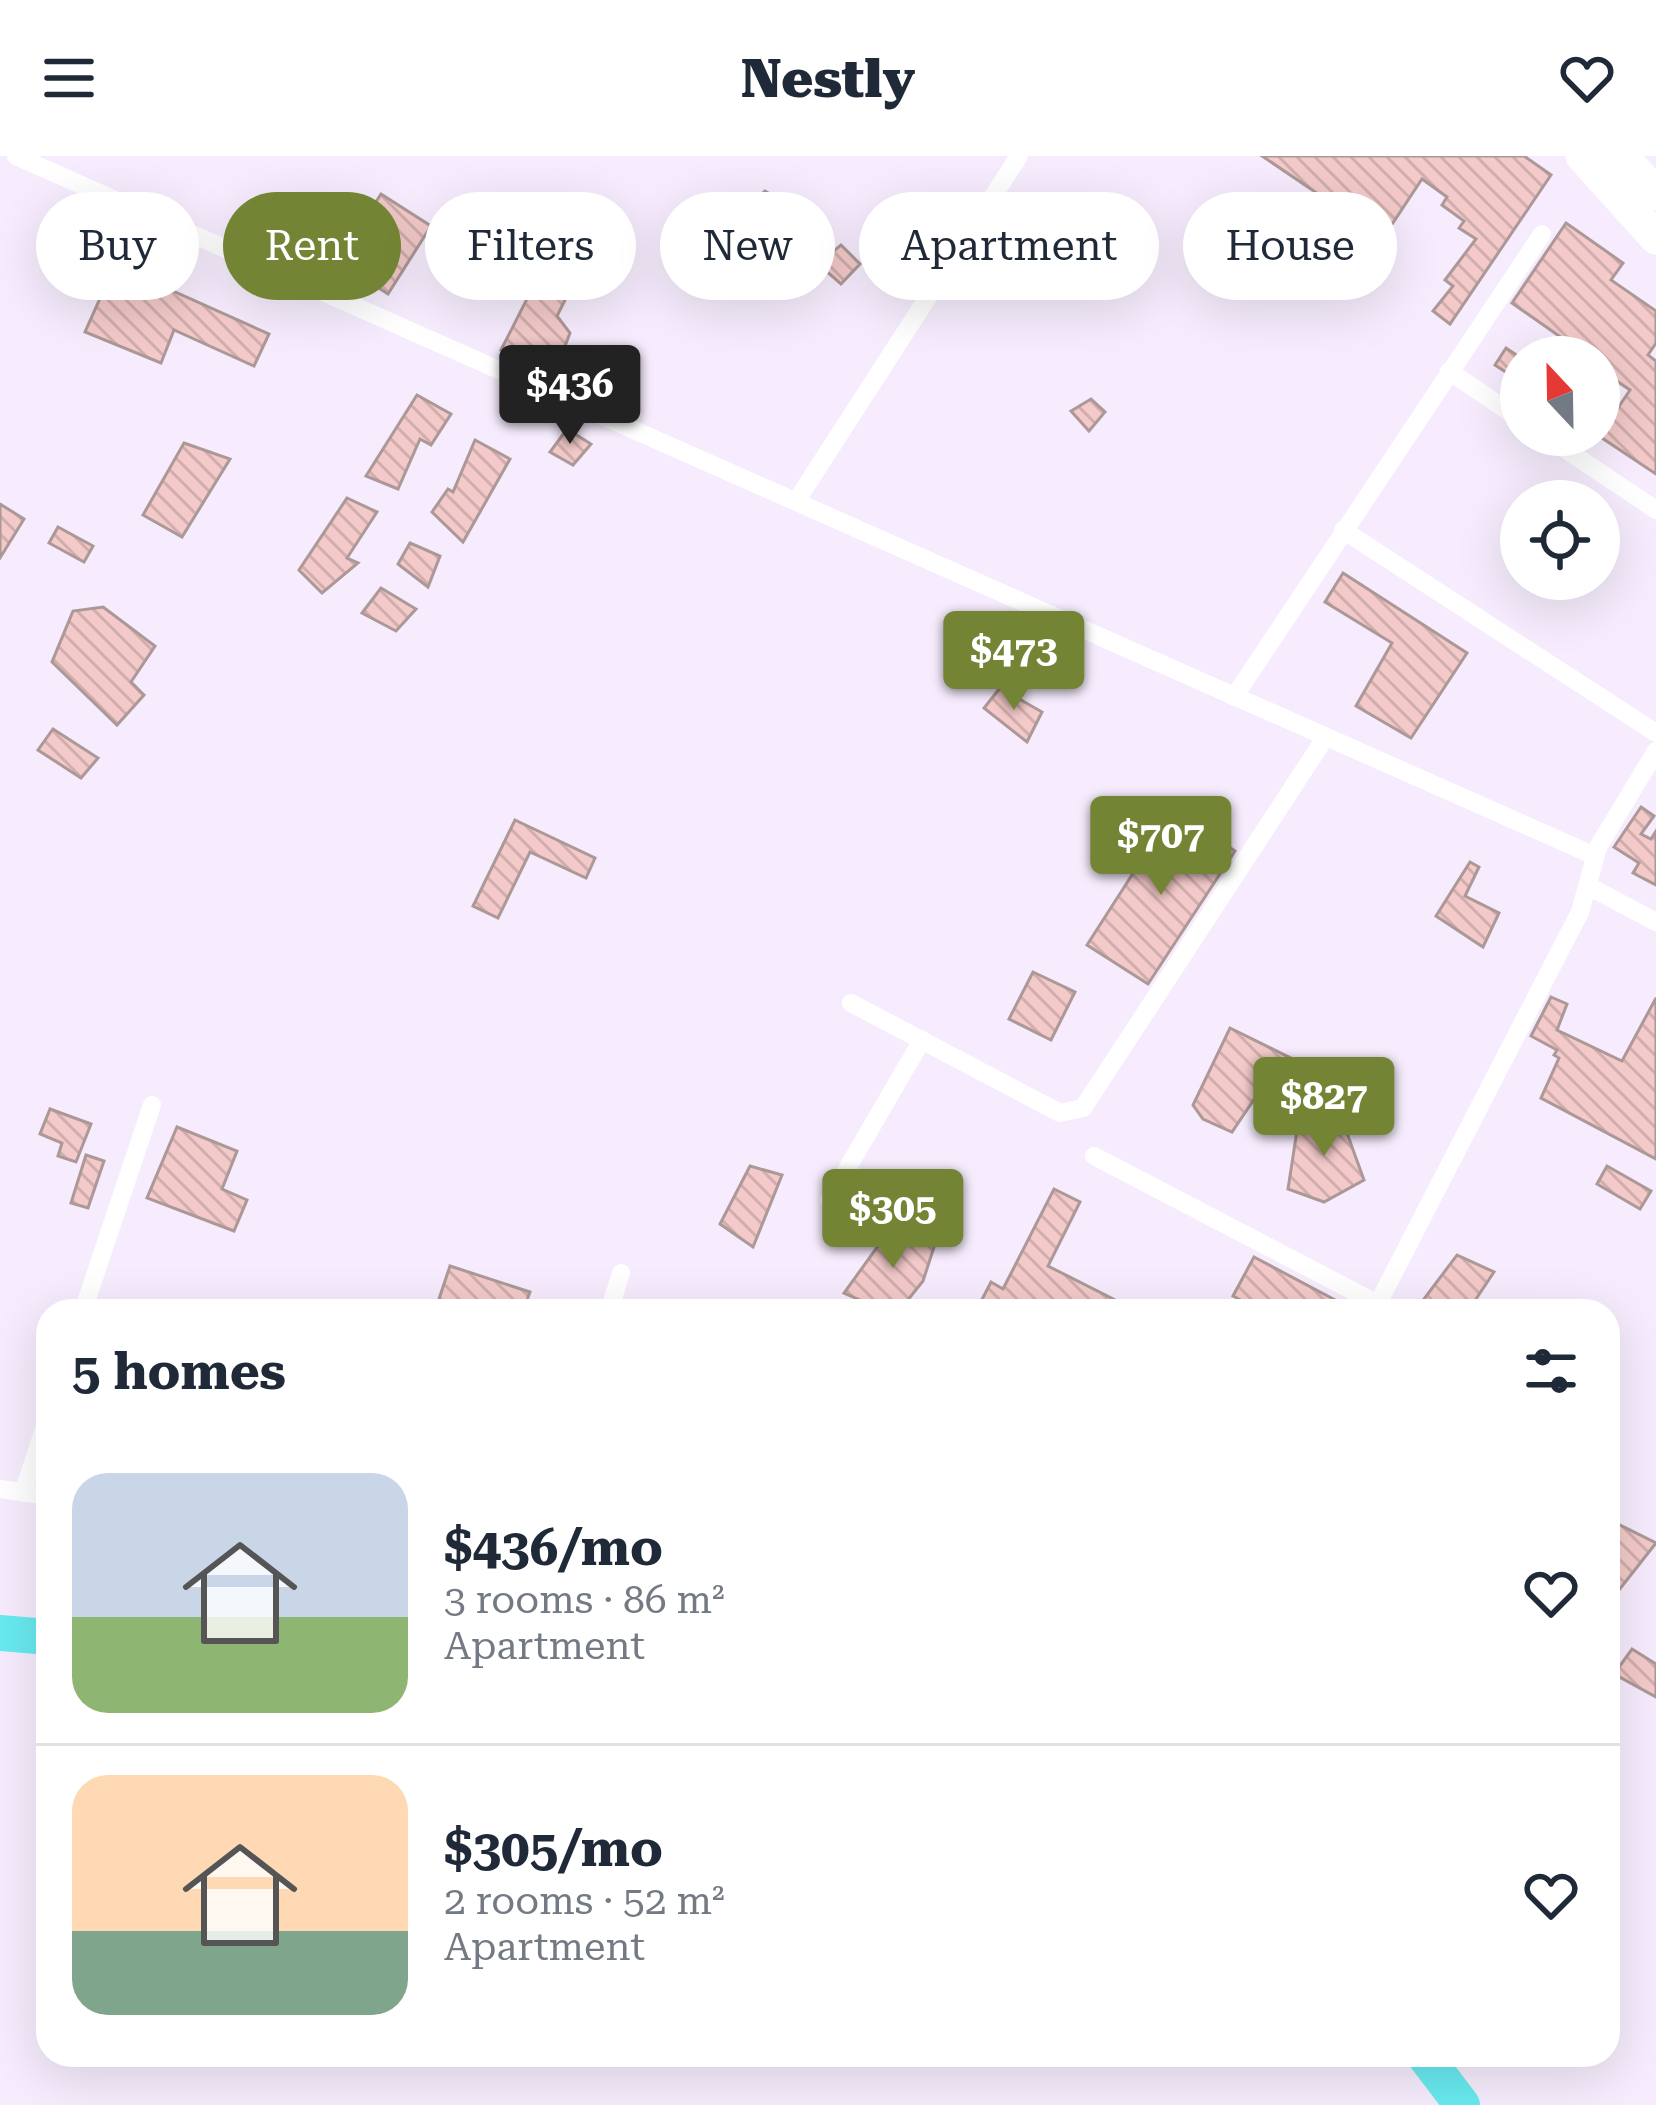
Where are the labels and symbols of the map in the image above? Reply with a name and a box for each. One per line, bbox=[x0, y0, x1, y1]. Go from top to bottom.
north arrow bbox=[1500, 336, 1620, 456]
pin: $436 bbox=[499, 345, 641, 447]
pin: $473 bbox=[943, 611, 1085, 713]
pin: $707 bbox=[1090, 796, 1232, 898]
pin: $827 bbox=[1253, 1057, 1395, 1159]
pin: $305 bbox=[822, 1169, 964, 1271]

